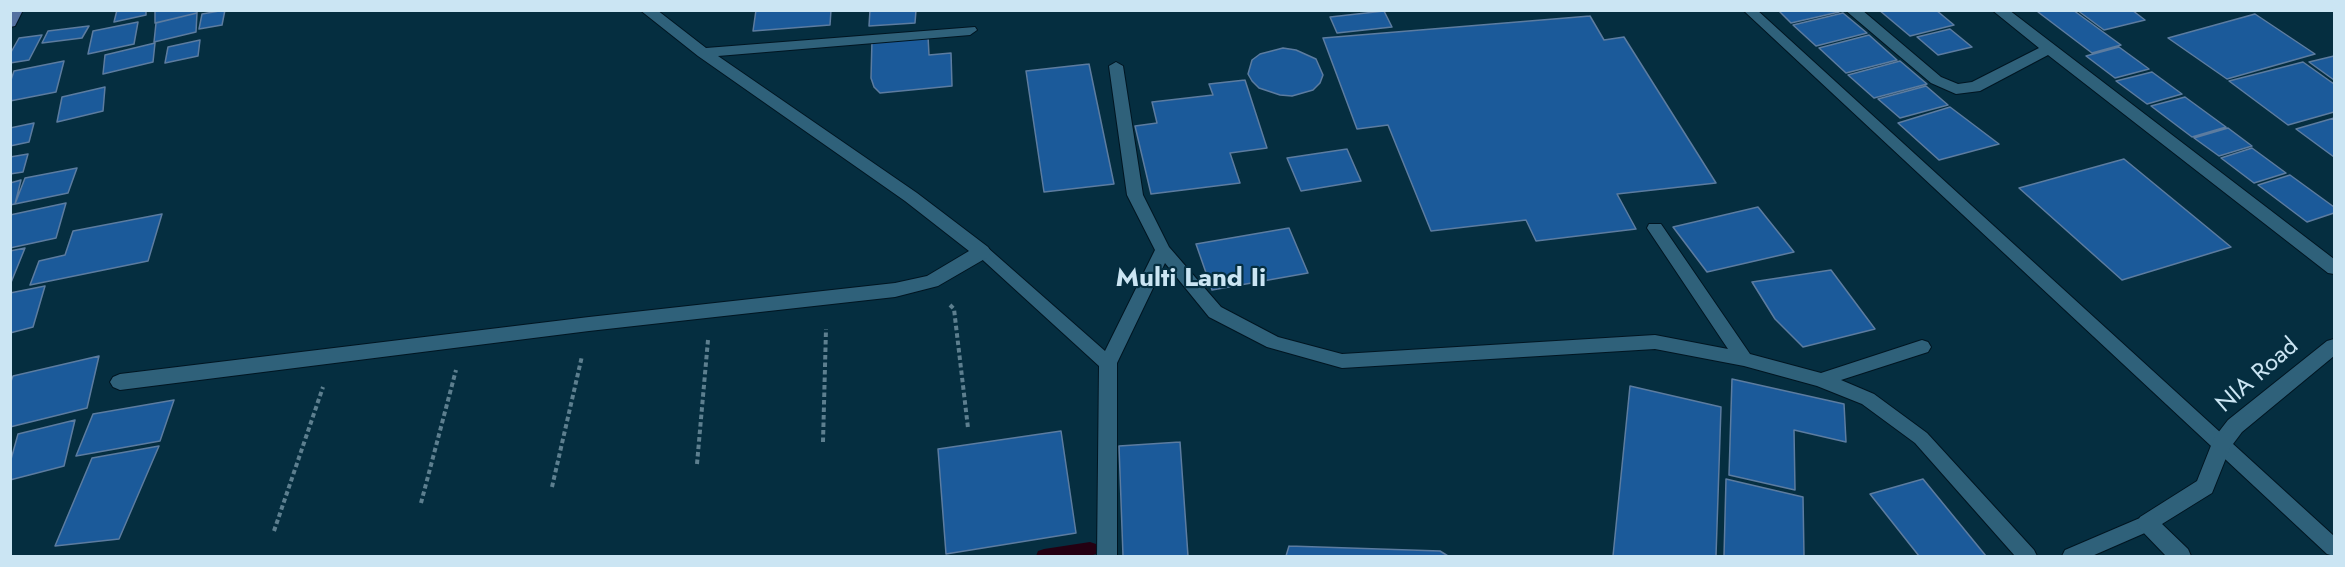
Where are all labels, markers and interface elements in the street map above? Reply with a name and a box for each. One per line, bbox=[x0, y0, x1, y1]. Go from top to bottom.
district label: Multi Land Ii bbox=[1116, 264, 1266, 296]
street label: NIA Road bbox=[2211, 333, 2305, 419]

